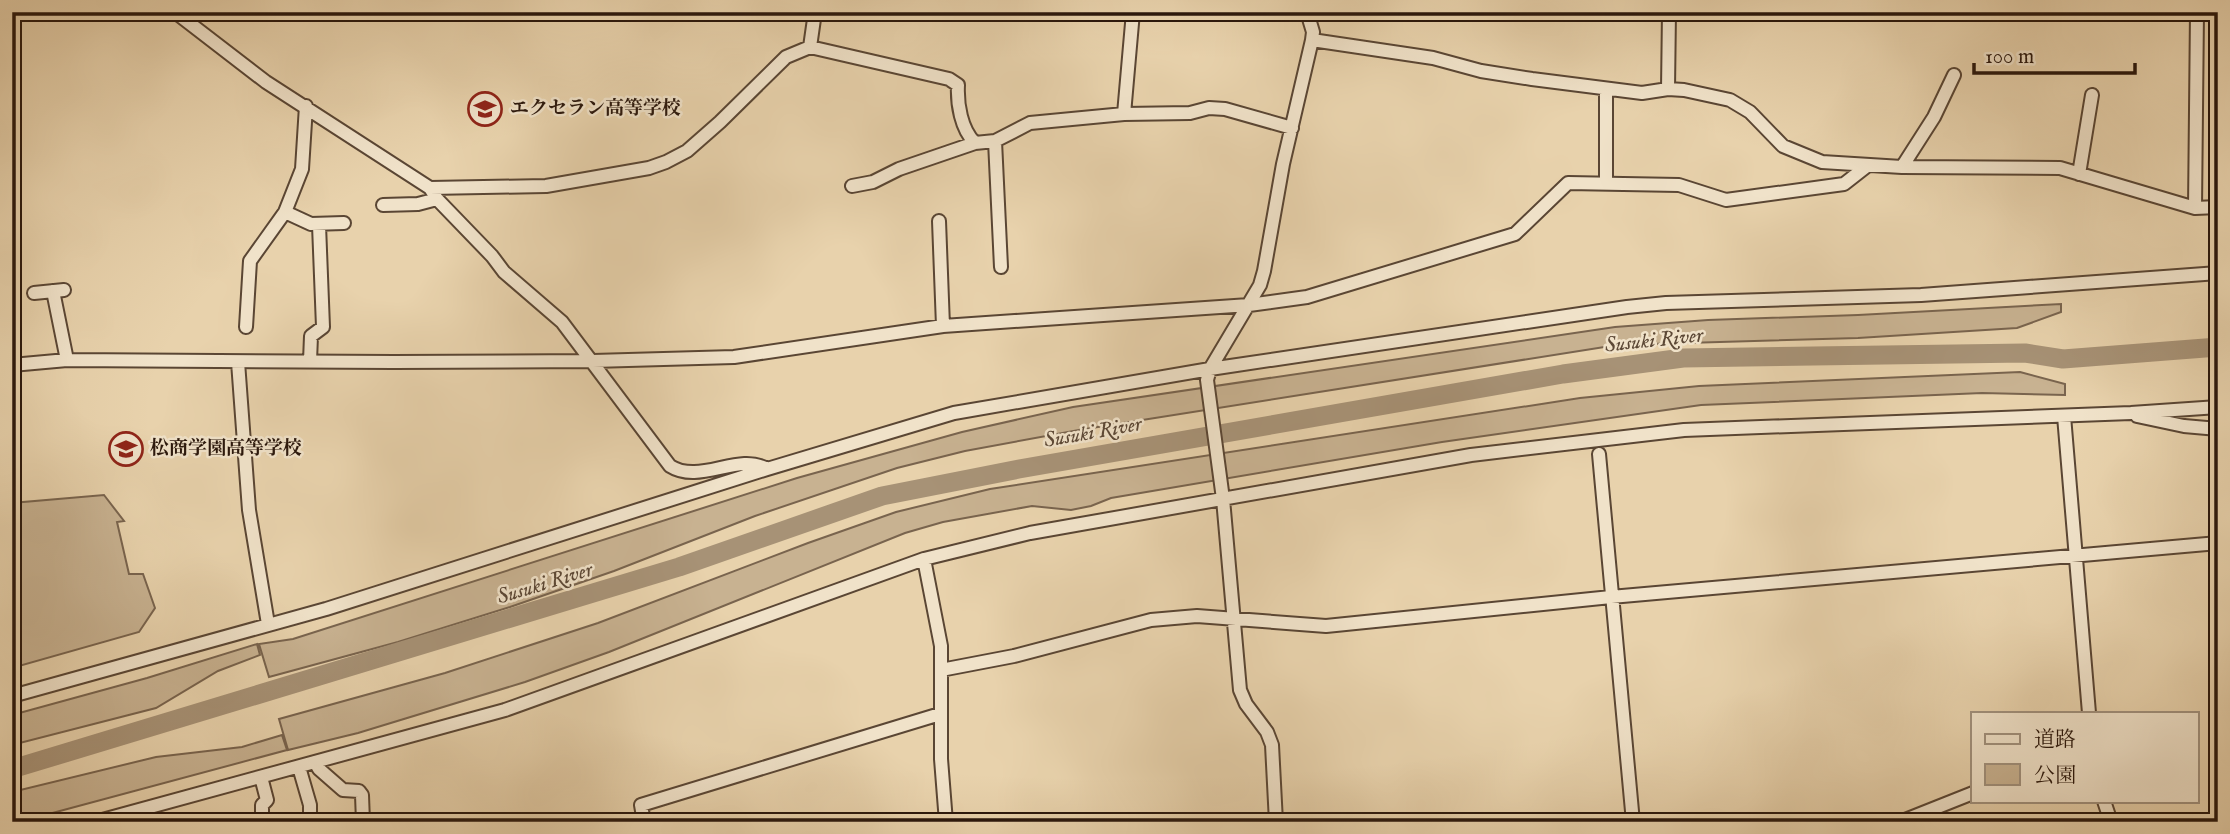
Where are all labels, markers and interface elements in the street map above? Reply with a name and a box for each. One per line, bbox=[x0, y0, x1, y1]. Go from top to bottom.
scale bar bbox=[1974, 32, 2136, 76]
text: 100 m bbox=[1985, 44, 2034, 71]
school or university icon: エクセラン高等学校 bbox=[466, 90, 504, 128]
place label: エクセラン高等学校 bbox=[510, 97, 681, 121]
water label: Susuki River bbox=[1603, 322, 1705, 360]
water label: Susuki River bbox=[1042, 411, 1145, 455]
school or university icon: 松商学園高等学校 bbox=[107, 430, 145, 468]
place label: 松商学園高等学校 bbox=[150, 437, 302, 461]
water label: Susuki River bbox=[494, 556, 597, 611]
legend bbox=[1971, 712, 2198, 802]
text: 道路 bbox=[2034, 727, 2076, 754]
text: 公園 bbox=[2034, 763, 2076, 790]

